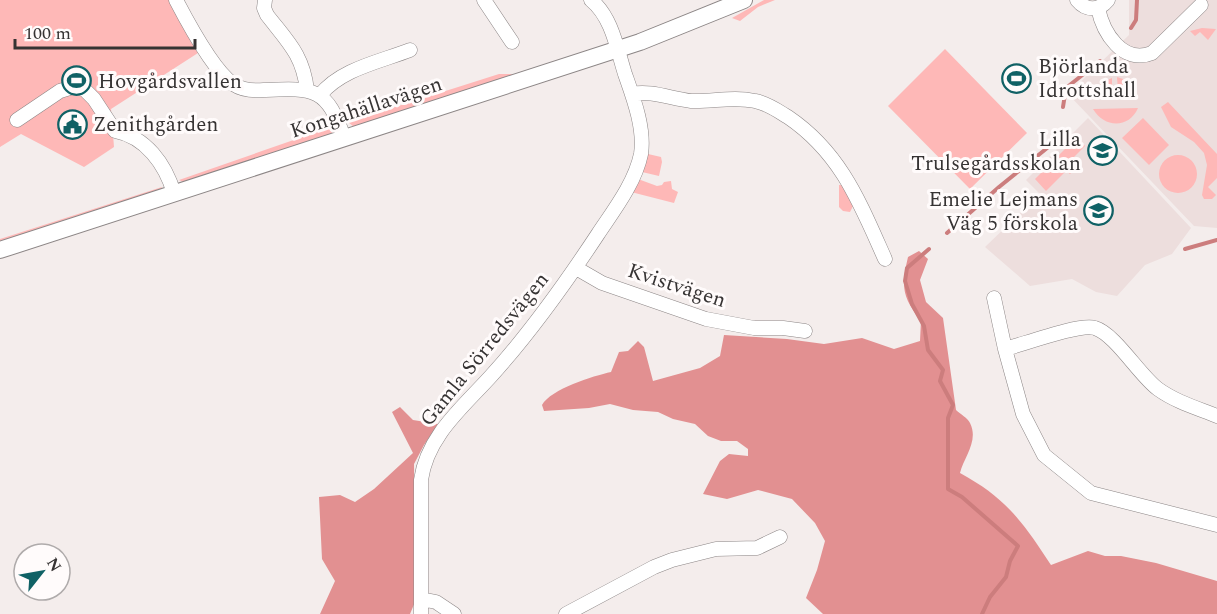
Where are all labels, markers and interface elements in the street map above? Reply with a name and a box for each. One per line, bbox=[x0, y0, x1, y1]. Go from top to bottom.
scale bar bbox=[15, 12, 195, 50]
text: 100 m bbox=[24, 20, 71, 47]
place label: Björlanda Idrottshall bbox=[1038, 51, 1136, 107]
sports icon: Björlanda Idrottshall bbox=[1001, 62, 1033, 94]
sports icon: Hovgårdsvallen bbox=[61, 65, 93, 97]
place label: Hovgårdsvallen bbox=[98, 66, 242, 98]
street label: Kongahällavägen bbox=[286, 68, 447, 148]
public building icon: Zenithgården bbox=[56, 108, 88, 140]
place label: Zenithgården bbox=[93, 109, 219, 141]
place label: Lilla Trulsegårdsskolan bbox=[911, 124, 1082, 180]
school or university icon: Lilla Trulsegårdsskolan bbox=[1086, 135, 1118, 167]
place label: Emelie Lejmans Väg 5 förskola bbox=[928, 184, 1079, 240]
school or university icon: Emelie Lejmans Väg 5 förskola bbox=[1083, 195, 1115, 227]
street label: Kvistvägen bbox=[623, 255, 730, 317]
street label: Gamla Sörredsvägen bbox=[412, 265, 557, 434]
north arrow bbox=[12, 542, 72, 602]
text: N bbox=[40, 553, 68, 577]

